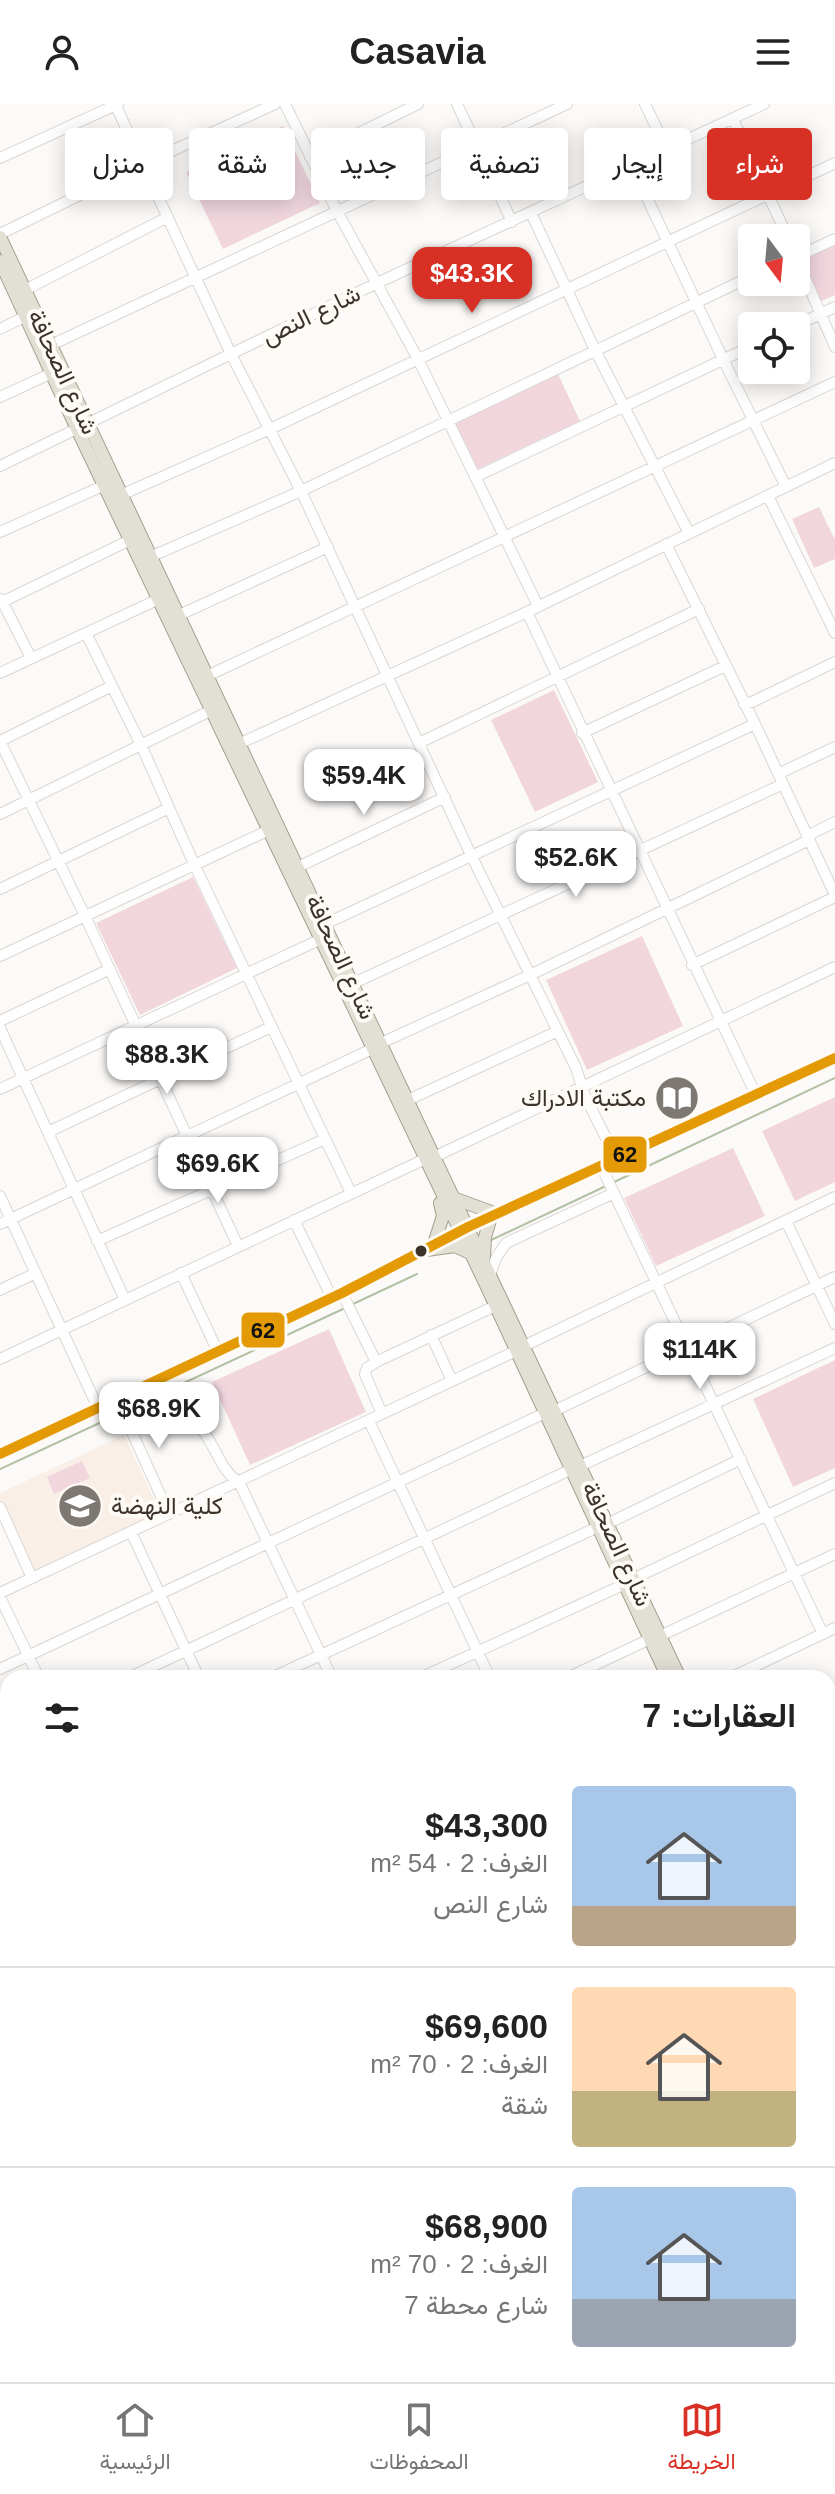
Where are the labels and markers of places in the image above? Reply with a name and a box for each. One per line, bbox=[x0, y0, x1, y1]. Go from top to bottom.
pin: $43.3K bbox=[407, 247, 537, 315]
pin: $59.4K bbox=[299, 749, 429, 817]
pin: $52.6K bbox=[511, 831, 641, 899]
pin: $88.3K bbox=[102, 1028, 232, 1096]
library icon: مكتبة الادراك bbox=[653, 1074, 701, 1122]
place label: مكتبة الادراك bbox=[521, 1084, 646, 1113]
pin: $69.6K bbox=[153, 1137, 283, 1205]
unlabelled marker bbox=[413, 1243, 429, 1259]
pin: $114K bbox=[644, 1323, 756, 1391]
pin: $68.9K bbox=[94, 1382, 224, 1450]
school or university icon: كلية النهضة bbox=[56, 1482, 104, 1530]
place label: كلية النهضة bbox=[111, 1492, 223, 1521]

